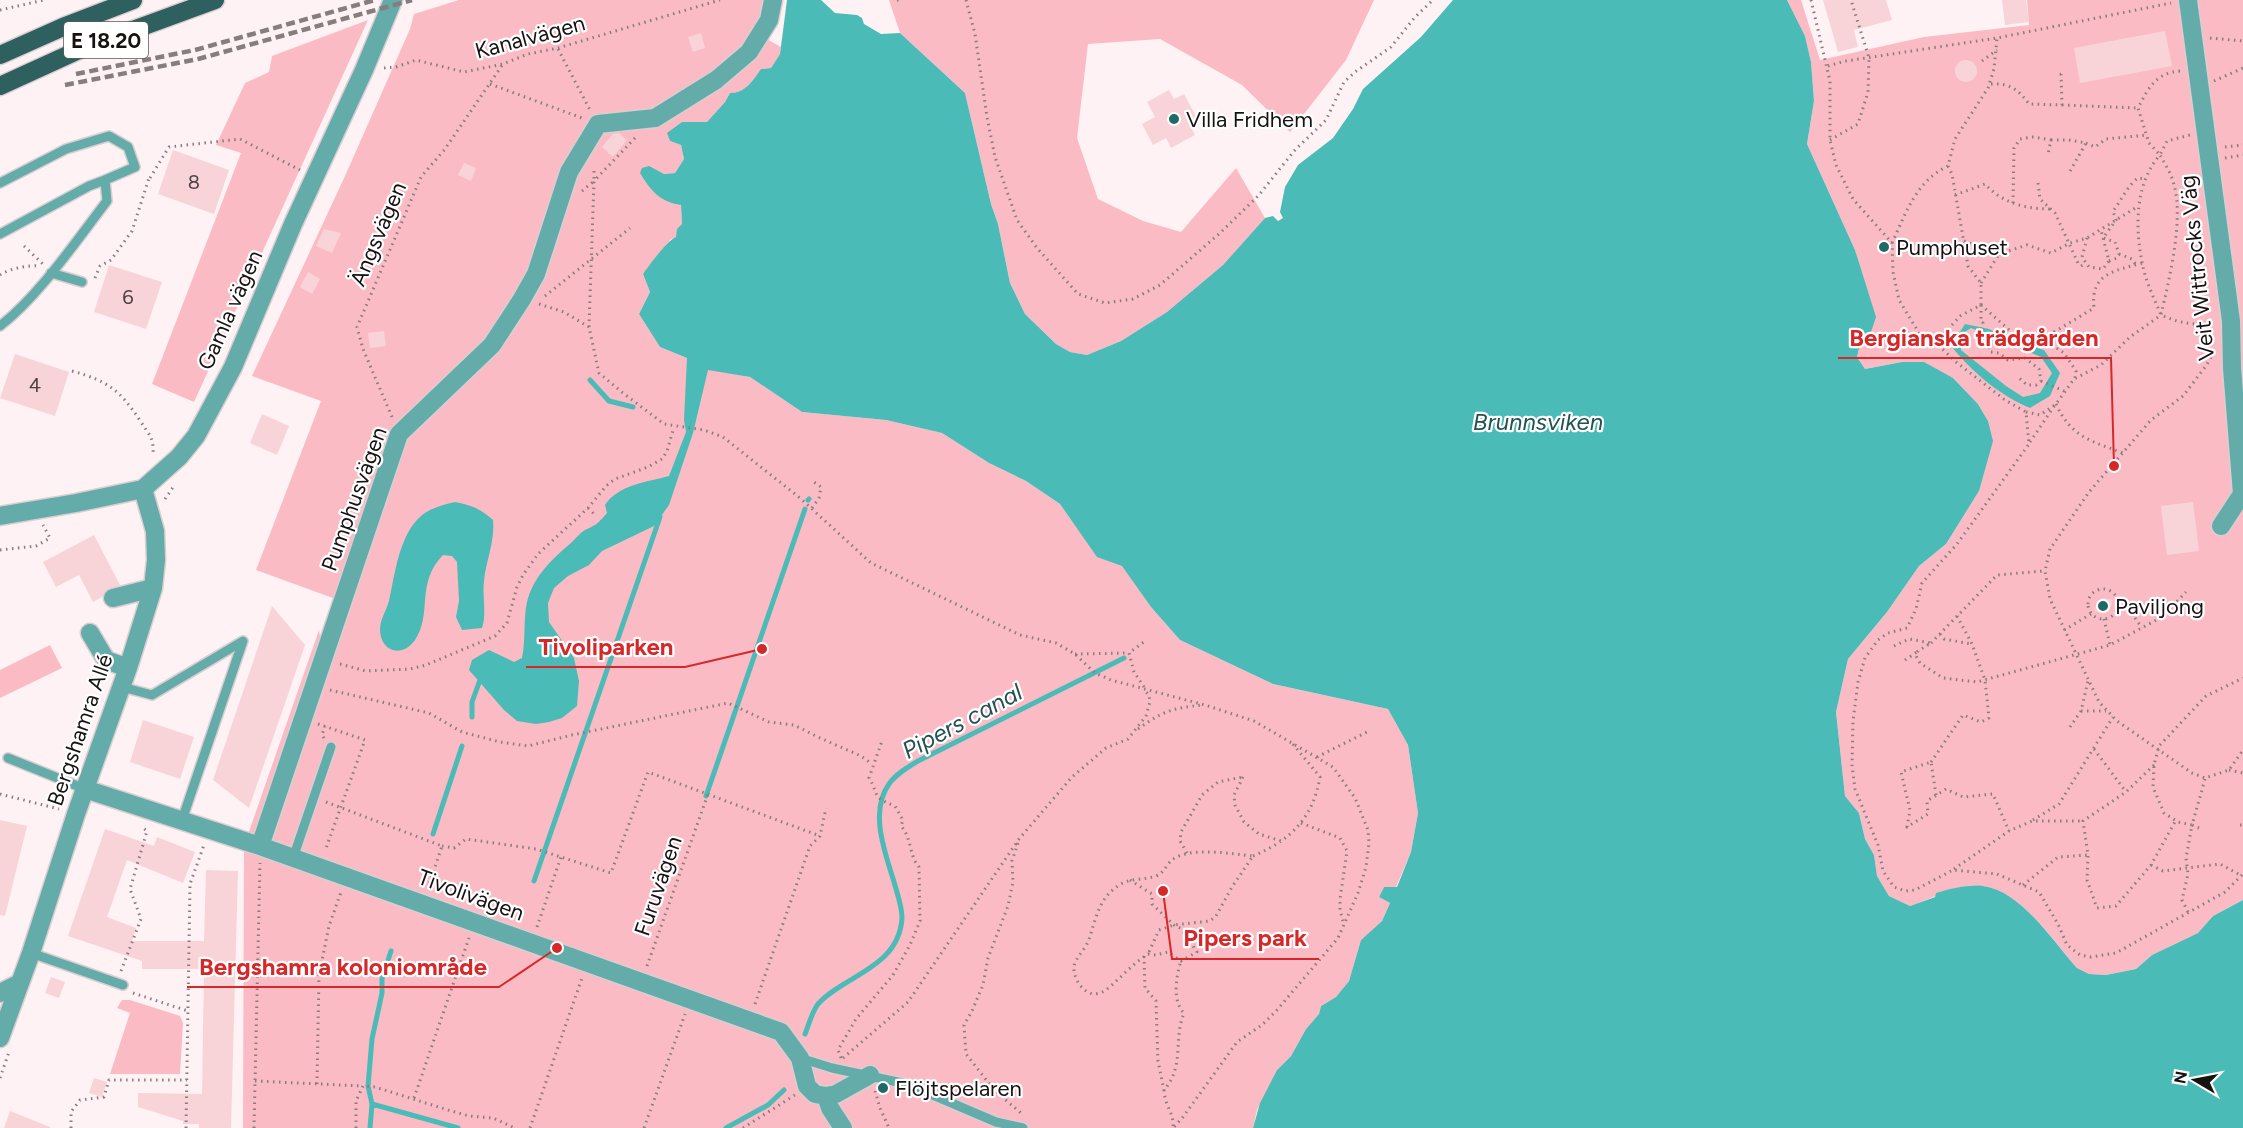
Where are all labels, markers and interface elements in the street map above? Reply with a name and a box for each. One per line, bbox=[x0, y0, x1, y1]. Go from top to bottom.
street label: Kanalvägen bbox=[472, 9, 588, 65]
road number: E 18.20 bbox=[64, 22, 148, 58]
place label: Villa Fridhem bbox=[1186, 106, 1313, 133]
marker: Villa Fridhem bbox=[1167, 112, 1181, 126]
house number: 8 bbox=[188, 170, 200, 194]
street label: Veit Wittrocks Väg bbox=[2174, 174, 2220, 362]
street label: Ängsvägen bbox=[344, 178, 412, 290]
place label: Pumphuset bbox=[1896, 234, 2008, 261]
marker: Pumphuset bbox=[1877, 240, 1891, 254]
street label: Gamla vägen bbox=[192, 246, 268, 374]
house number: 6 bbox=[122, 285, 134, 309]
callout: Bergianska trädgården bbox=[1838, 316, 2111, 358]
text: Bergianska trädgården bbox=[1849, 323, 2099, 352]
house number: 4 bbox=[29, 373, 41, 397]
water label: Brunnsviken bbox=[1473, 407, 1603, 436]
street label: Pumphusvägen bbox=[315, 423, 393, 575]
place label: Paviljong bbox=[2115, 593, 2204, 620]
marker: Paviljong bbox=[2096, 599, 2110, 613]
callout: Tivoliparken bbox=[526, 625, 685, 667]
text: Tivoliparken bbox=[539, 632, 673, 661]
street label: Bergshamra Allé bbox=[41, 650, 119, 810]
water label: Pipers canal bbox=[897, 677, 1028, 765]
street label: Furuvägen bbox=[628, 833, 688, 939]
street label: Tivolivägen bbox=[414, 863, 528, 927]
callout: Pipers park bbox=[1172, 917, 1319, 959]
text: Pipers park bbox=[1183, 923, 1307, 952]
callout: Bergshamra koloniområde bbox=[187, 945, 499, 987]
text: Bergshamra koloniområde bbox=[199, 952, 487, 981]
north arrow bbox=[2165, 1050, 2225, 1110]
text: N bbox=[2170, 1070, 2191, 1085]
place label: Flöjtspelaren bbox=[895, 1075, 1022, 1102]
marker: Flöjtspelaren bbox=[876, 1081, 890, 1095]

